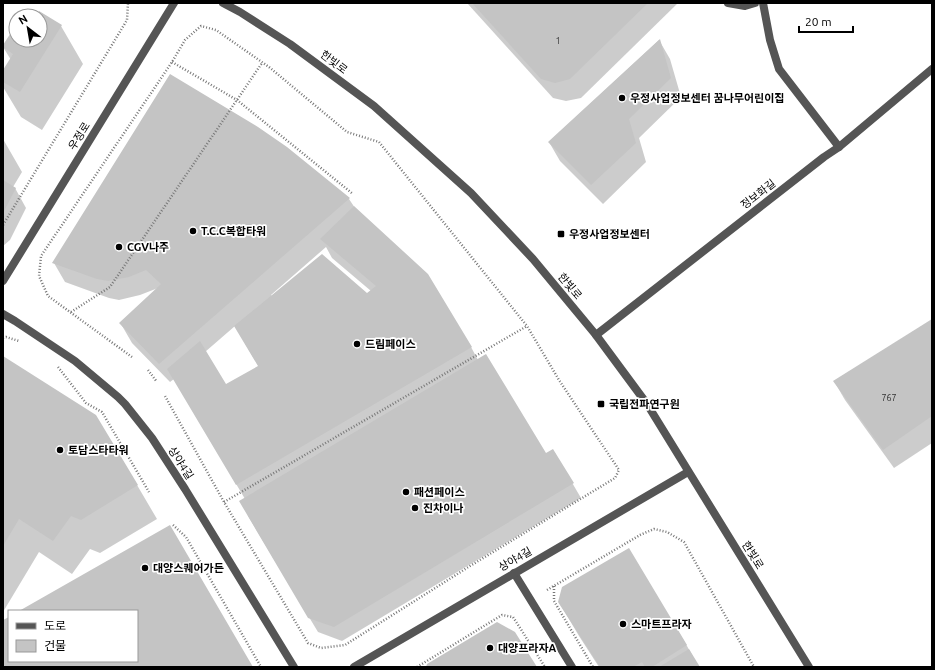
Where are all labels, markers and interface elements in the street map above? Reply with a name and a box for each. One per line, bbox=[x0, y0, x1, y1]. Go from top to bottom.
north arrow bbox=[8, 8, 48, 48]
scale bar bbox=[799, 8, 853, 34]
text: N bbox=[16, 12, 29, 27]
text: 20 m bbox=[805, 15, 832, 28]
house number: 1 bbox=[555, 36, 561, 46]
street label: 한빛로 bbox=[318, 48, 350, 76]
place label: 우정사업정보센터 꿈나무어린이집 bbox=[630, 92, 784, 104]
marker: 우정사업정보센터 꿈나무어린이집 bbox=[617, 93, 627, 103]
street label: 우정로 bbox=[66, 120, 92, 152]
street label: 정보화길 bbox=[738, 177, 778, 211]
place label: T.C.C복합타워 bbox=[201, 225, 266, 237]
marker: T.C.C복합타워 bbox=[188, 226, 198, 236]
place label: 우정사업정보센터 bbox=[569, 228, 650, 240]
marker: 우정사업정보센터 bbox=[556, 229, 566, 239]
place label: CGV나주 bbox=[127, 241, 169, 253]
marker: CGV나주 bbox=[114, 242, 124, 252]
street label: 한빛로 bbox=[556, 271, 584, 301]
place label: 드림페이스 bbox=[365, 338, 416, 350]
marker: 드림페이스 bbox=[352, 339, 362, 349]
house number: 767 bbox=[881, 393, 897, 403]
place label: 국립전파연구원 bbox=[609, 398, 680, 410]
marker: 국립전파연구원 bbox=[596, 399, 606, 409]
place label: 토담스타타워 bbox=[68, 444, 129, 456]
street label: 상야4길 bbox=[166, 444, 196, 482]
marker: 토담스타타워 bbox=[55, 445, 65, 455]
place label: 패션페이스 bbox=[414, 486, 465, 498]
marker: 패션페이스 bbox=[401, 487, 411, 497]
place label: 진차이나 bbox=[423, 502, 463, 514]
marker: 진차이나 bbox=[410, 503, 420, 513]
street label: 한빛로 bbox=[740, 539, 766, 571]
street label: 상야4길 bbox=[496, 545, 534, 573]
place label: 대양스퀘어가든 bbox=[153, 562, 224, 574]
marker: 대양스퀘어가든 bbox=[140, 563, 150, 573]
legend bbox=[8, 610, 138, 662]
place label: 스마트프라자 bbox=[631, 618, 692, 630]
text: 도로 bbox=[44, 619, 66, 632]
marker: 스마트프라자 bbox=[618, 619, 628, 629]
text: 건물 bbox=[44, 639, 66, 652]
place label: 대양프라자A bbox=[498, 642, 557, 654]
marker: 대양프라자A bbox=[485, 643, 495, 653]

